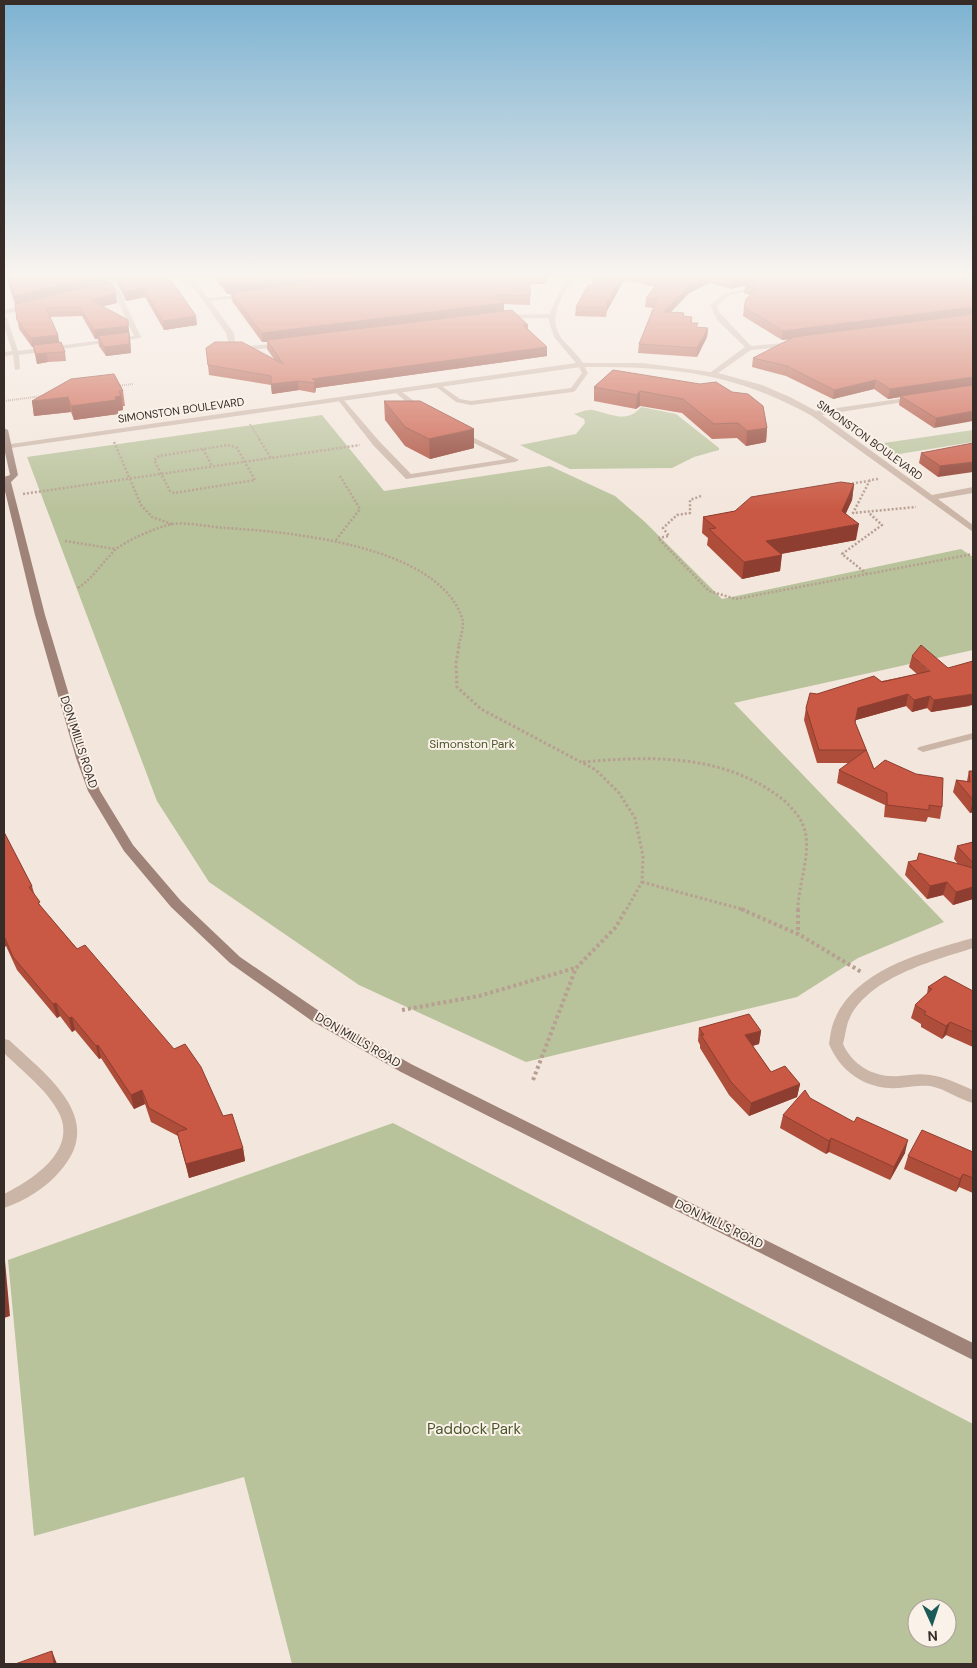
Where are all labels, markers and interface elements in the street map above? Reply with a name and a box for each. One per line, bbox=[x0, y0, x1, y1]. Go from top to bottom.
street label: SIMONSTON BOULEVARD bbox=[117, 394, 245, 426]
street label: SIMONSTON BOULEVARD bbox=[814, 397, 926, 483]
street label: DON MILLS ROAD bbox=[56, 694, 102, 790]
park label: Simonston Park bbox=[429, 736, 515, 752]
street label: DON MILLS ROAD bbox=[312, 1009, 404, 1071]
street label: DON MILLS ROAD bbox=[672, 1196, 766, 1252]
park label: Paddock Park bbox=[427, 1419, 521, 1439]
north arrow bbox=[907, 1598, 957, 1648]
text: N bbox=[927, 1627, 938, 1645]

